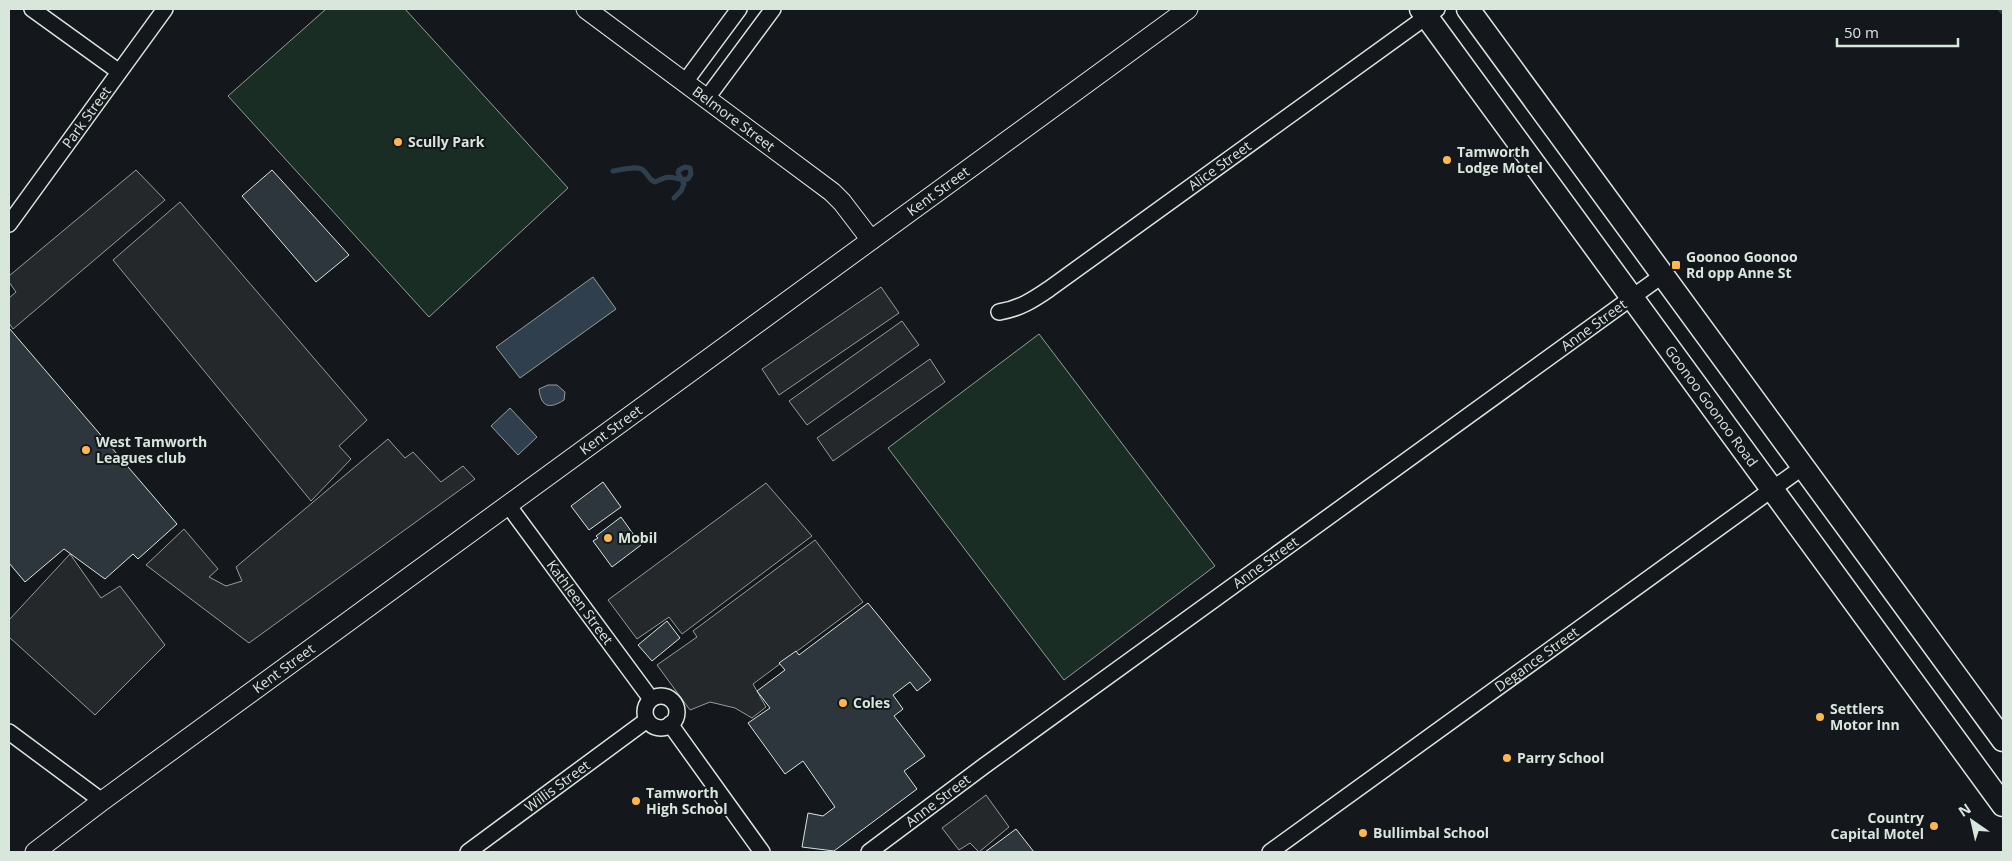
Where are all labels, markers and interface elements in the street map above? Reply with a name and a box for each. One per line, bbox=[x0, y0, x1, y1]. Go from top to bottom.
scale bar bbox=[1837, 15, 1958, 47]
text: 50 m bbox=[1844, 22, 1879, 42]
street label: Belmore Street bbox=[689, 81, 779, 155]
street label: Park Street bbox=[57, 82, 115, 152]
place label: Scully Park bbox=[408, 132, 485, 151]
marker: Scully Park bbox=[392, 136, 404, 148]
street label: Alice Street bbox=[1184, 136, 1255, 195]
place label: Tamworth Lodge Motel bbox=[1457, 142, 1543, 177]
marker: Tamworth Lodge Motel bbox=[1441, 154, 1453, 166]
street label: Kent Street bbox=[903, 162, 973, 220]
place label: Goonoo Goonoo Rd opp Anne St bbox=[1686, 247, 1798, 282]
marker: Goonoo Goonoo Rd opp Anne St bbox=[1670, 259, 1682, 271]
street label: Anne Street bbox=[1557, 295, 1630, 355]
street label: Goonoo Goonoo Road bbox=[1661, 341, 1762, 470]
street label: Kent Street bbox=[576, 400, 646, 459]
place label: West Tamworth Leagues club bbox=[96, 432, 207, 467]
marker: West Tamworth Leagues club bbox=[80, 444, 92, 456]
place label: Mobil bbox=[618, 528, 657, 547]
marker: Mobil bbox=[602, 532, 614, 544]
street label: Anne Street bbox=[1229, 532, 1302, 592]
street label: Kathleen Street bbox=[543, 556, 618, 648]
street label: Degance Street bbox=[1491, 622, 1582, 696]
street label: Kent Street bbox=[248, 639, 318, 697]
place label: Coles bbox=[853, 693, 890, 712]
marker: Coles bbox=[837, 697, 849, 709]
place label: Settlers Motor Inn bbox=[1830, 699, 1900, 734]
marker: Settlers Motor Inn bbox=[1814, 711, 1826, 723]
place label: Parry School bbox=[1517, 748, 1604, 767]
marker: Parry School bbox=[1501, 752, 1513, 764]
street label: Willis Street bbox=[521, 755, 594, 816]
street label: Anne Street bbox=[901, 770, 974, 831]
place label: Tamworth High School bbox=[646, 783, 727, 818]
marker: Tamworth High School bbox=[630, 795, 642, 807]
north arrow bbox=[1947, 796, 1997, 846]
text: N bbox=[1954, 799, 1974, 821]
place label: Country Capital Motel bbox=[1831, 808, 1924, 843]
marker: Country Capital Motel bbox=[1928, 820, 1940, 832]
place label: Bullimbal School bbox=[1373, 823, 1489, 842]
marker: Bullimbal School bbox=[1357, 827, 1369, 839]

